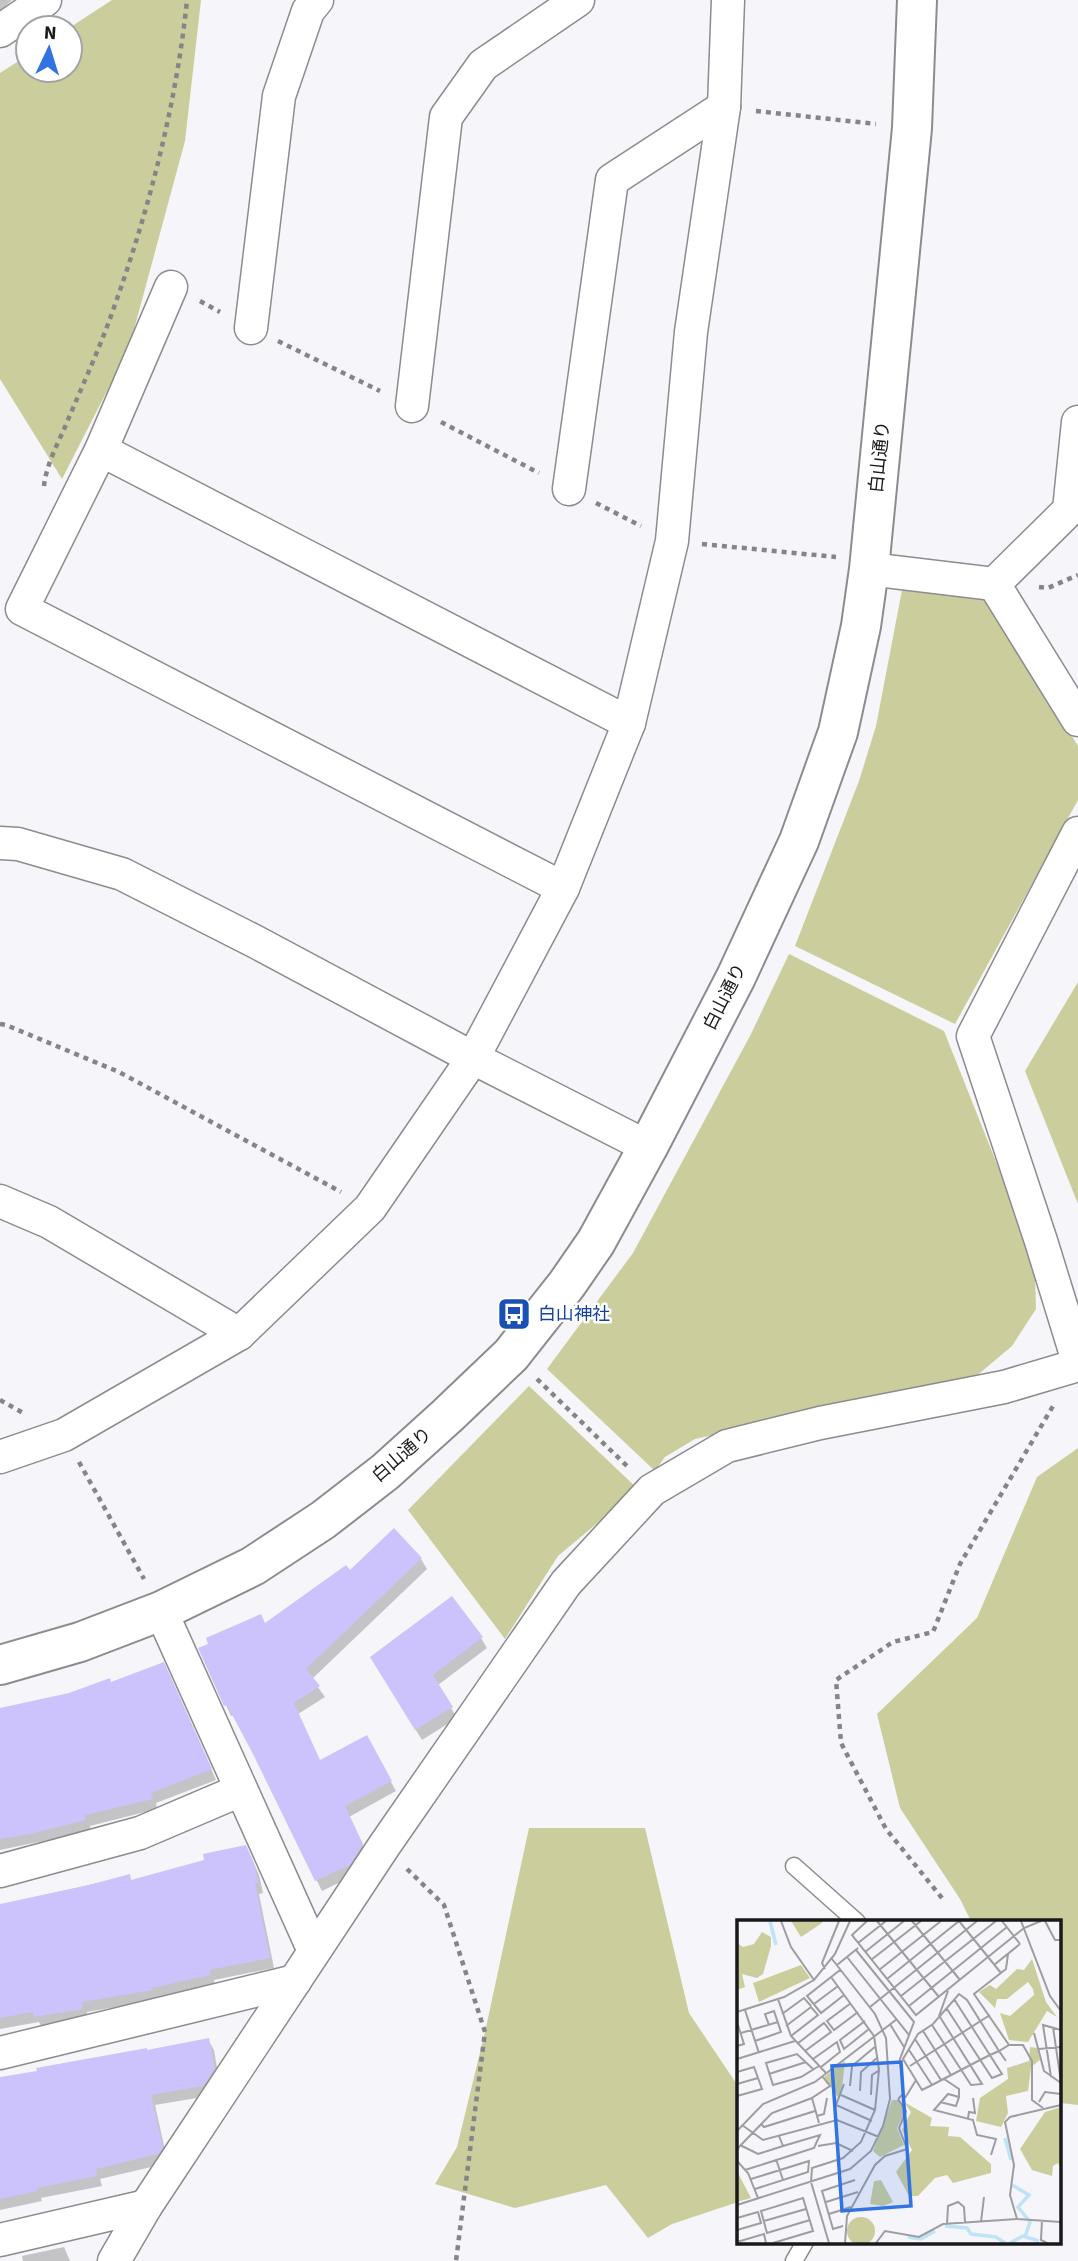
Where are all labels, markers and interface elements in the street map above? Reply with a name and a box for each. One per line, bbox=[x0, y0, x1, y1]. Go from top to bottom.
north arrow bbox=[14, 14, 84, 84]
text: N bbox=[43, 20, 57, 47]
street label: 白山通り bbox=[864, 420, 896, 494]
street label: 白山通り bbox=[698, 959, 752, 1035]
bus stop icon: 白山神社 bbox=[495, 1295, 533, 1333]
place label: 白山神社 bbox=[538, 1302, 610, 1327]
street label: 白山通り bbox=[367, 1422, 437, 1488]
inset map bbox=[737, 1920, 1060, 2244]

